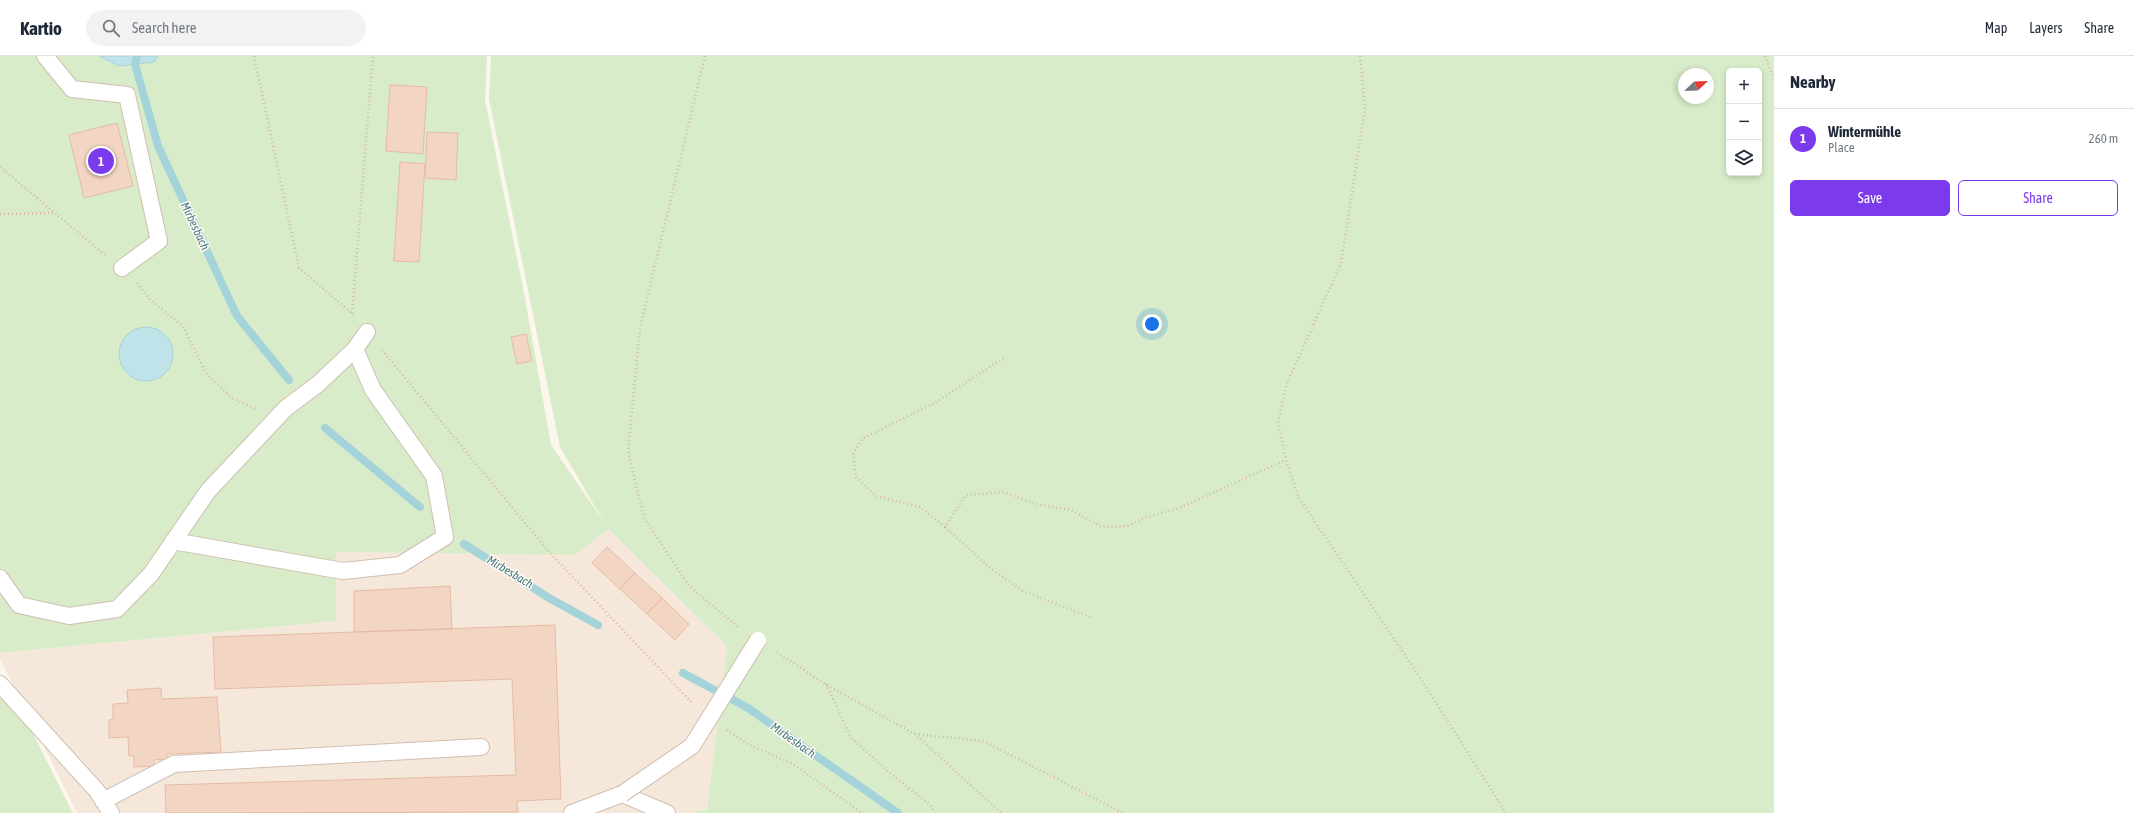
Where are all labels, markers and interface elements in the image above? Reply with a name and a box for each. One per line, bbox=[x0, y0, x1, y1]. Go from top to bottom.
search box bbox=[86, 10, 366, 46]
text: Kartio bbox=[20, 17, 62, 39]
icon: search bbox=[100, 17, 122, 39]
text: Search here bbox=[132, 19, 197, 36]
text: Map bbox=[1985, 20, 2007, 36]
text: Layers bbox=[2029, 20, 2062, 36]
text: Share bbox=[2084, 20, 2114, 36]
north arrow bbox=[1678, 68, 1714, 104]
map controls bbox=[1726, 68, 1762, 176]
button: + bbox=[1726, 68, 1762, 104]
text: Nearby bbox=[1790, 72, 1836, 92]
button: − bbox=[1726, 104, 1762, 140]
text: Wintermühle bbox=[1828, 123, 1901, 140]
text: 1 bbox=[1800, 131, 1806, 146]
text: 260 m bbox=[2089, 131, 2118, 146]
button: layers bbox=[1726, 140, 1762, 176]
text: Place bbox=[1828, 140, 1855, 155]
pin: 1 bbox=[88, 146, 114, 176]
button: Save bbox=[1790, 180, 1950, 216]
button: Share bbox=[1958, 180, 2118, 216]
water label: Mirbesbach bbox=[178, 200, 212, 252]
your location bbox=[1142, 314, 1162, 334]
water label: Mirbesbach bbox=[484, 553, 536, 591]
water label: Mirbesbach bbox=[768, 720, 818, 761]

